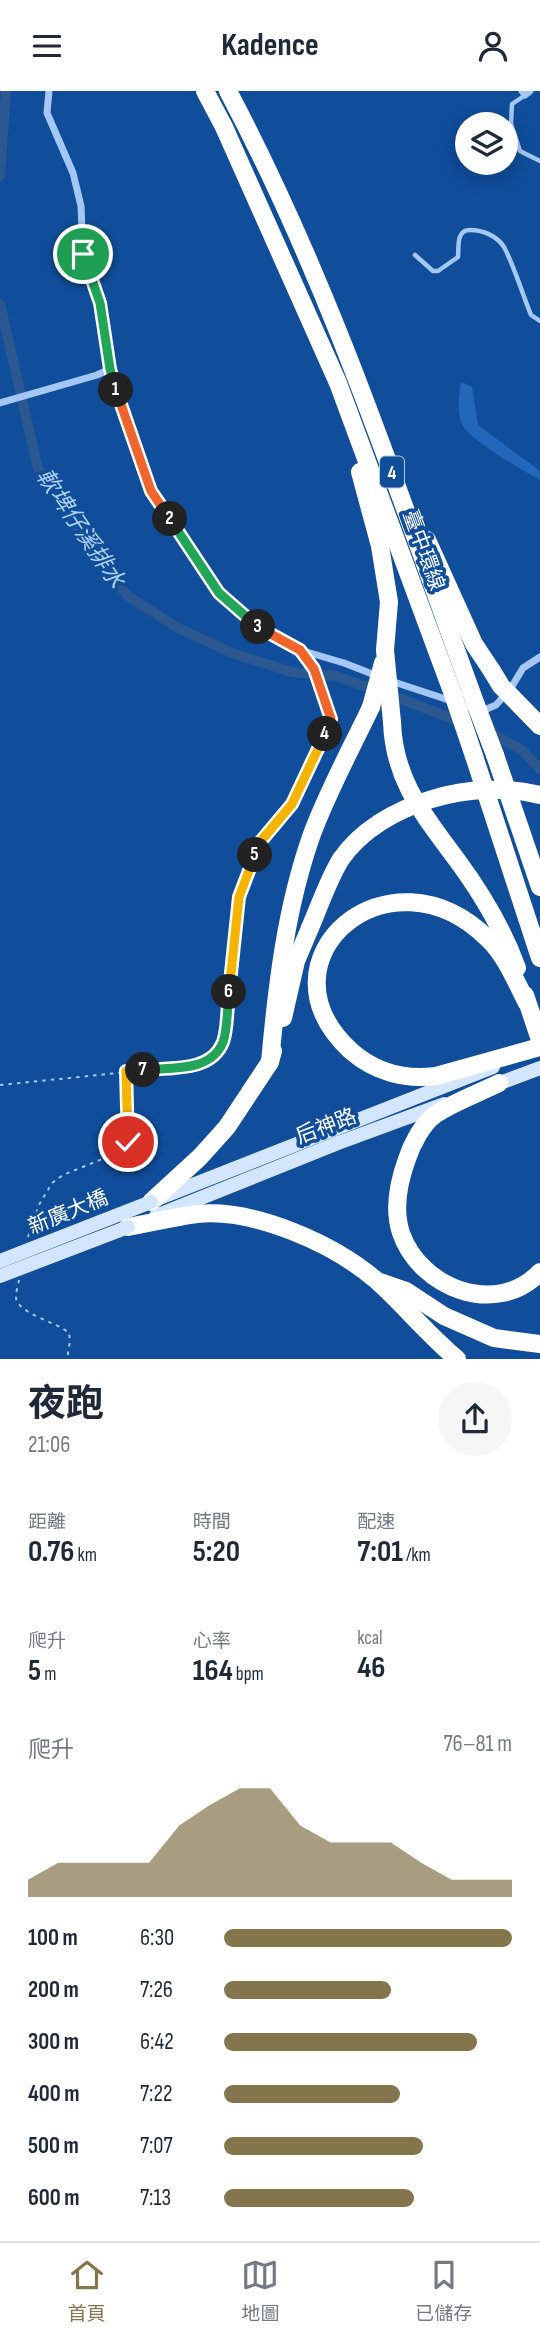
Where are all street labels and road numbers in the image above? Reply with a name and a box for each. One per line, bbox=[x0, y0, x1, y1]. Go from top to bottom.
road number: 4 bbox=[380, 457, 404, 487]
street label: 臺中環線 bbox=[397, 506, 450, 594]
street label: 后神路 bbox=[292, 1104, 360, 1149]
street label: 新廣大橋 bbox=[25, 1185, 112, 1240]

